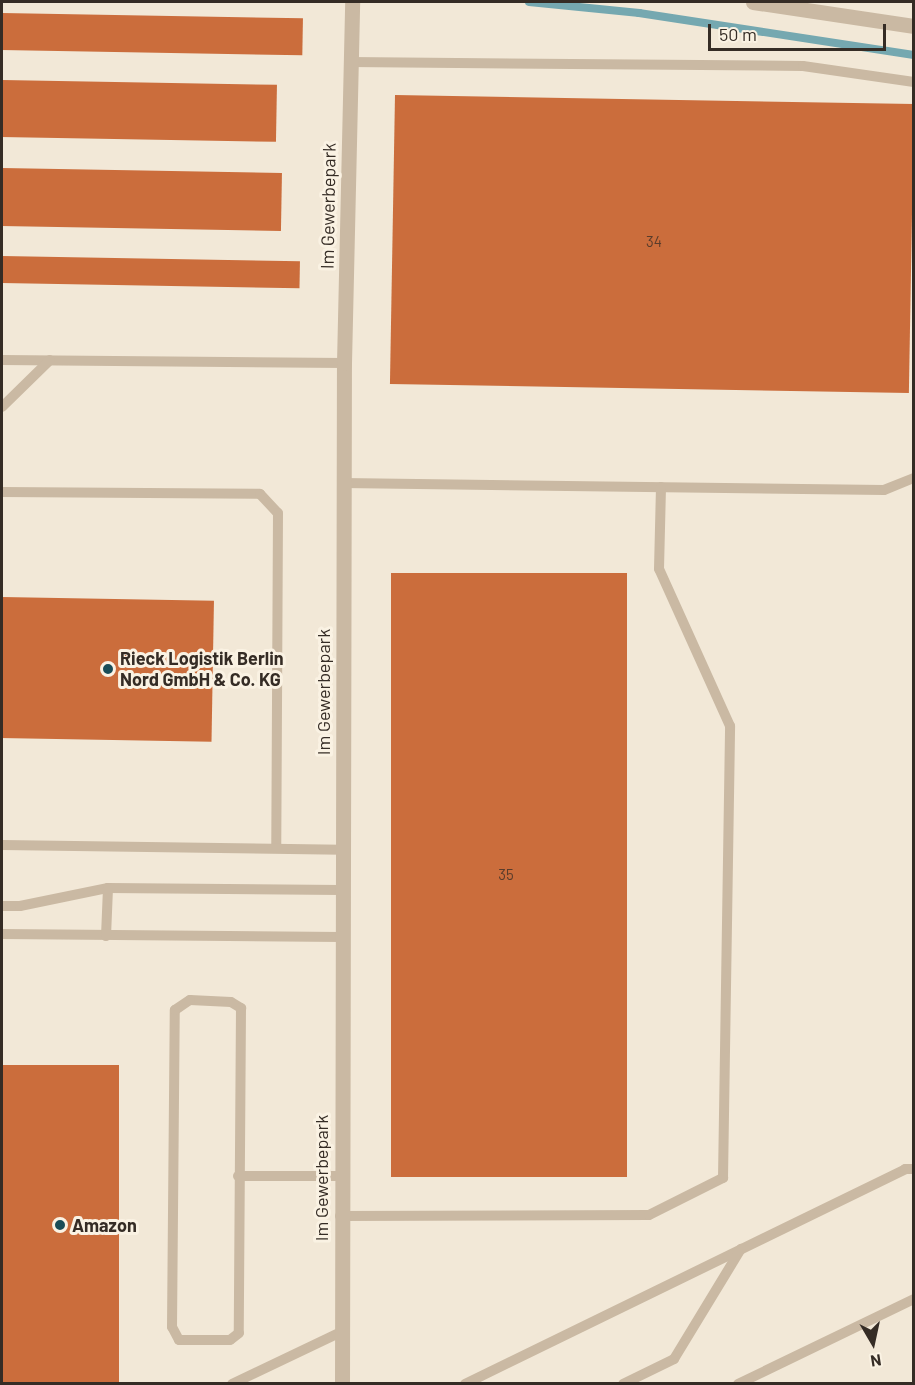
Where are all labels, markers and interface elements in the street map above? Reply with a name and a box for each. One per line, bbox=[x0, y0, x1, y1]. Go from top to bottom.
scale bar bbox=[711, 12, 890, 50]
text: 50 m bbox=[719, 23, 757, 45]
street label: Im Gewerbepark bbox=[316, 143, 340, 269]
house number: 34 bbox=[646, 233, 662, 251]
street label: Im Gewerbepark bbox=[312, 629, 334, 755]
place label: Rieck Logistik Berlin Nord GmbH & Co. KG bbox=[120, 648, 284, 690]
marker: Rieck Logistik Berlin Nord GmbH & Co. KG bbox=[101, 662, 115, 676]
house number: 35 bbox=[498, 866, 514, 884]
street label: Im Gewerbepark bbox=[310, 1115, 332, 1241]
place label: Amazon bbox=[72, 1214, 137, 1236]
marker: Amazon bbox=[53, 1218, 67, 1232]
north arrow bbox=[843, 1313, 903, 1373]
text: N bbox=[869, 1351, 883, 1371]

